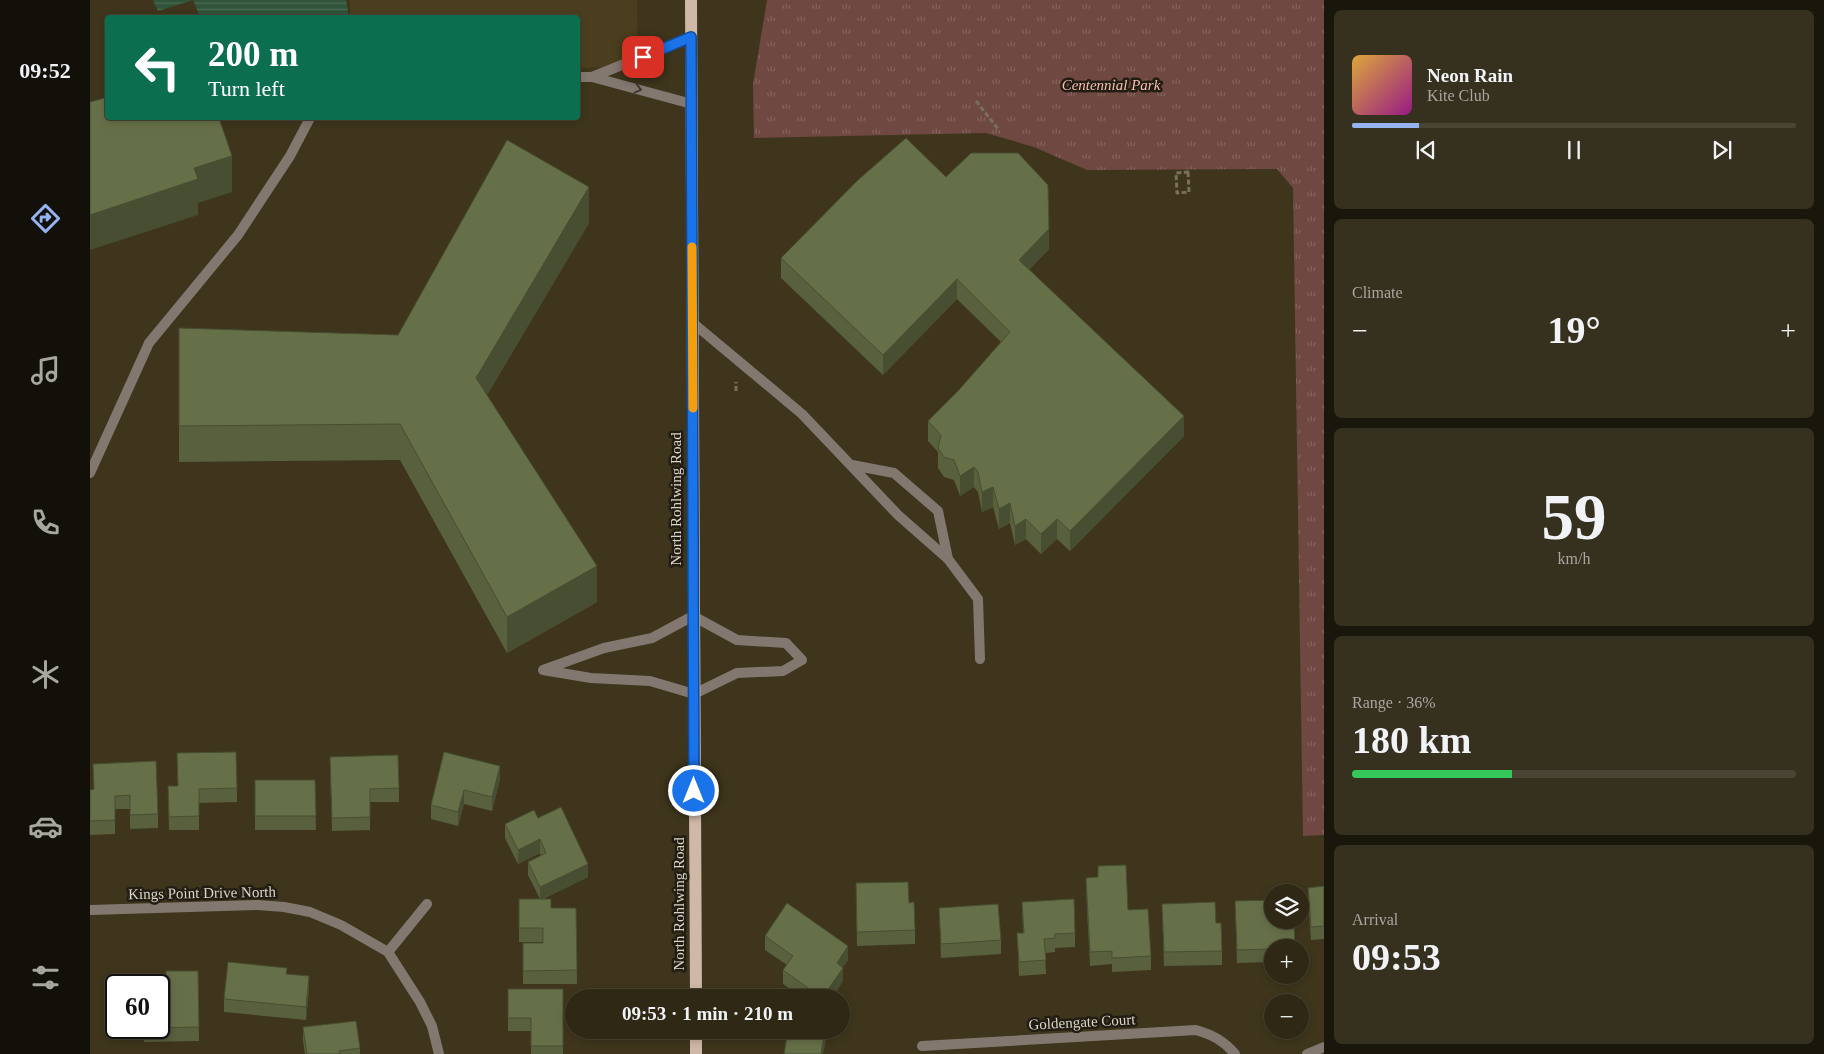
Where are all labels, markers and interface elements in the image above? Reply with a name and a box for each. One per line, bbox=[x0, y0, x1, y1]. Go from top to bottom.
icon: left bbox=[125, 35, 190, 100]
text: 200 m bbox=[208, 35, 298, 74]
pin bbox=[622, 36, 664, 78]
icon: arrive bbox=[629, 43, 657, 71]
text: 09:52 bbox=[19, 58, 71, 83]
text: Neon Rain bbox=[1427, 65, 1513, 86]
text: Turn left bbox=[208, 76, 285, 101]
park label: Centennial Park bbox=[1062, 77, 1161, 93]
one-way arrow bbox=[633, 84, 641, 94]
text: Kite Club bbox=[1427, 87, 1490, 104]
icon: previous bbox=[1412, 136, 1440, 164]
icon: pause bbox=[1560, 136, 1588, 164]
icon: next bbox=[1708, 136, 1736, 164]
icon: directions bbox=[28, 201, 63, 236]
text: Climate bbox=[1352, 284, 1403, 301]
text: 19° bbox=[1547, 309, 1601, 351]
text: − bbox=[1352, 315, 1368, 346]
text: + bbox=[1780, 315, 1796, 346]
icon: music bbox=[28, 353, 63, 388]
street label: North Rohlwing Road bbox=[668, 432, 684, 566]
text: 59 bbox=[1542, 481, 1607, 553]
icon: phone bbox=[28, 505, 63, 540]
text: km/h bbox=[1558, 550, 1590, 567]
icon: climate bbox=[28, 657, 63, 692]
text: Range · 36% bbox=[1352, 694, 1436, 711]
text: 180 km bbox=[1352, 719, 1471, 761]
position arrow bbox=[667, 764, 719, 816]
icon: car bbox=[28, 809, 63, 844]
street label: North Rohlwing Road bbox=[671, 837, 687, 971]
street label: Kings Point Drive North bbox=[128, 884, 277, 902]
map controls bbox=[1264, 884, 1309, 1039]
button: layers bbox=[1264, 884, 1309, 929]
text: Arrival bbox=[1352, 911, 1398, 928]
text: 09:53 bbox=[1352, 936, 1441, 978]
button: + bbox=[1264, 939, 1309, 984]
icon: filters bbox=[28, 960, 63, 995]
speed limit sign: 60 bbox=[105, 974, 170, 1039]
button: − bbox=[1264, 994, 1309, 1039]
text: 09:53 · 1 min · 210 m bbox=[622, 1003, 793, 1024]
street label: Goldengate Court bbox=[1028, 1011, 1137, 1033]

